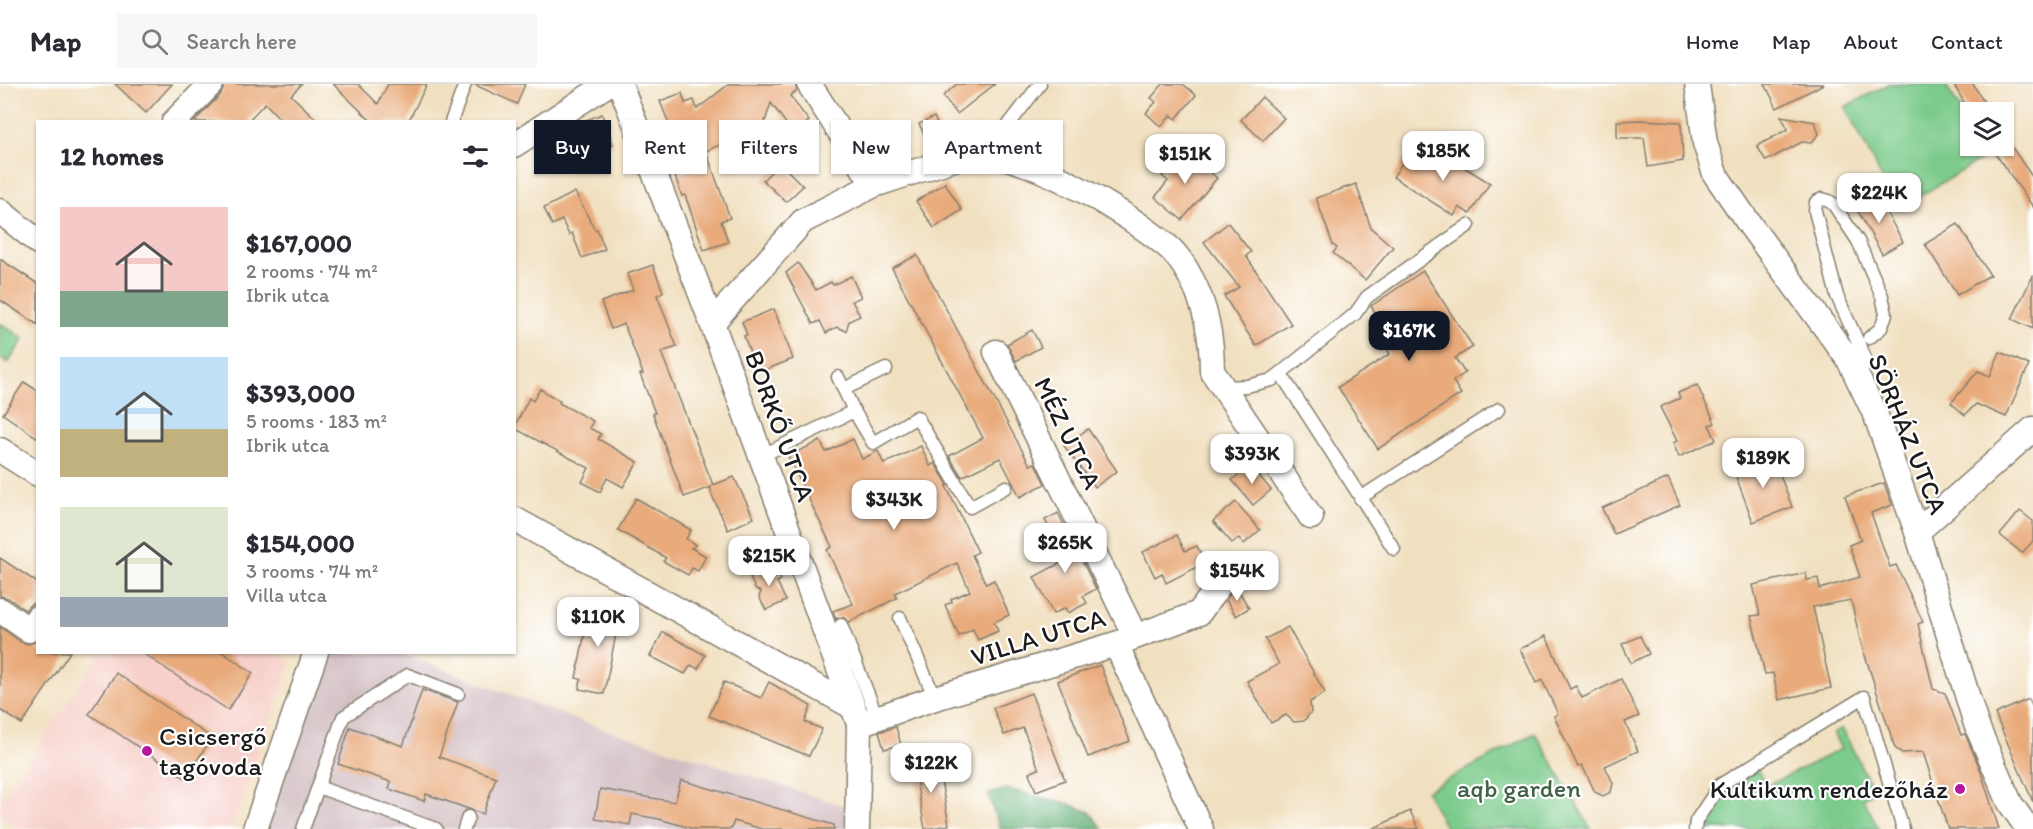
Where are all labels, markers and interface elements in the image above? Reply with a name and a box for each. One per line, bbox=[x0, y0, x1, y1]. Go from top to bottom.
search box bbox=[117, 14, 537, 68]
text: Map bbox=[30, 24, 81, 58]
icon: search bbox=[138, 25, 171, 58]
text: Search here bbox=[186, 28, 297, 55]
text: Home bbox=[1686, 29, 1739, 54]
text: Map bbox=[1772, 29, 1811, 54]
text: About bbox=[1844, 29, 1898, 54]
text: Contact bbox=[1931, 29, 2003, 54]
map controls bbox=[1960, 102, 2014, 156]
button: layers bbox=[1960, 102, 2014, 156]
chip: Buy bbox=[534, 120, 611, 174]
chip: Rent bbox=[623, 120, 707, 174]
chip: Filters bbox=[719, 120, 819, 174]
chip: New bbox=[831, 120, 911, 174]
chip: Apartment bbox=[923, 120, 1063, 174]
pin: $185K bbox=[1401, 131, 1485, 182]
pin: $151K bbox=[1143, 134, 1227, 185]
text: $185K bbox=[1416, 138, 1470, 162]
text: 12 homes bbox=[60, 140, 164, 172]
icon: filters bbox=[459, 140, 492, 173]
text: $151K bbox=[1159, 141, 1211, 165]
pin: $224K bbox=[1837, 173, 1921, 224]
text: $224K bbox=[1851, 180, 1907, 204]
text: $167,000 bbox=[246, 227, 352, 259]
icon: home bbox=[108, 231, 180, 303]
text: 2 rooms · 74 m² bbox=[246, 259, 378, 283]
text: Ibrik utca bbox=[246, 283, 329, 307]
pin: $167K bbox=[1367, 311, 1451, 362]
text: $167K bbox=[1383, 318, 1435, 342]
street label: BORKŐ UTCA bbox=[738, 346, 822, 506]
street label: SÖRHÁZ UTCA bbox=[1861, 349, 1955, 519]
street label: MÉZ UTCA bbox=[1027, 372, 1109, 495]
text: $393,000 bbox=[246, 377, 355, 409]
icon: home bbox=[108, 381, 180, 453]
text: 5 rooms · 183 m² bbox=[246, 409, 387, 433]
text: Ibrik utca bbox=[246, 433, 329, 457]
pin: $393K bbox=[1210, 434, 1294, 485]
pin: $189K bbox=[1721, 438, 1805, 489]
text: $393K bbox=[1224, 441, 1280, 465]
text: $189K bbox=[1736, 445, 1790, 469]
pin: $343K bbox=[852, 480, 936, 531]
text: $343K bbox=[866, 487, 922, 511]
pin: $265K bbox=[1023, 523, 1107, 574]
text: $154,000 bbox=[246, 527, 355, 559]
text: $265K bbox=[1038, 530, 1092, 554]
icon: home bbox=[108, 531, 180, 603]
pin: $215K bbox=[727, 536, 811, 587]
text: $215K bbox=[742, 543, 796, 567]
pin: $154K bbox=[1195, 551, 1279, 602]
text: $154K bbox=[1210, 558, 1264, 582]
text: 3 rooms · 74 m² bbox=[246, 559, 378, 583]
text: Villa utca bbox=[246, 583, 327, 607]
pin: $110K bbox=[556, 597, 640, 648]
street label: VILLA UTCA bbox=[967, 601, 1109, 673]
text: $110K bbox=[571, 604, 625, 628]
place label: Csicsergő tagóvoda bbox=[159, 720, 267, 782]
pin: $122K bbox=[889, 743, 973, 794]
marker: Csicsergő tagóvoda bbox=[140, 744, 154, 758]
text: $122K bbox=[904, 750, 958, 774]
park label: aqb garden bbox=[1457, 772, 1581, 804]
place label: Kultikum rendezőház bbox=[1710, 773, 1948, 805]
marker: Kultikum rendezőház bbox=[1953, 782, 1967, 796]

